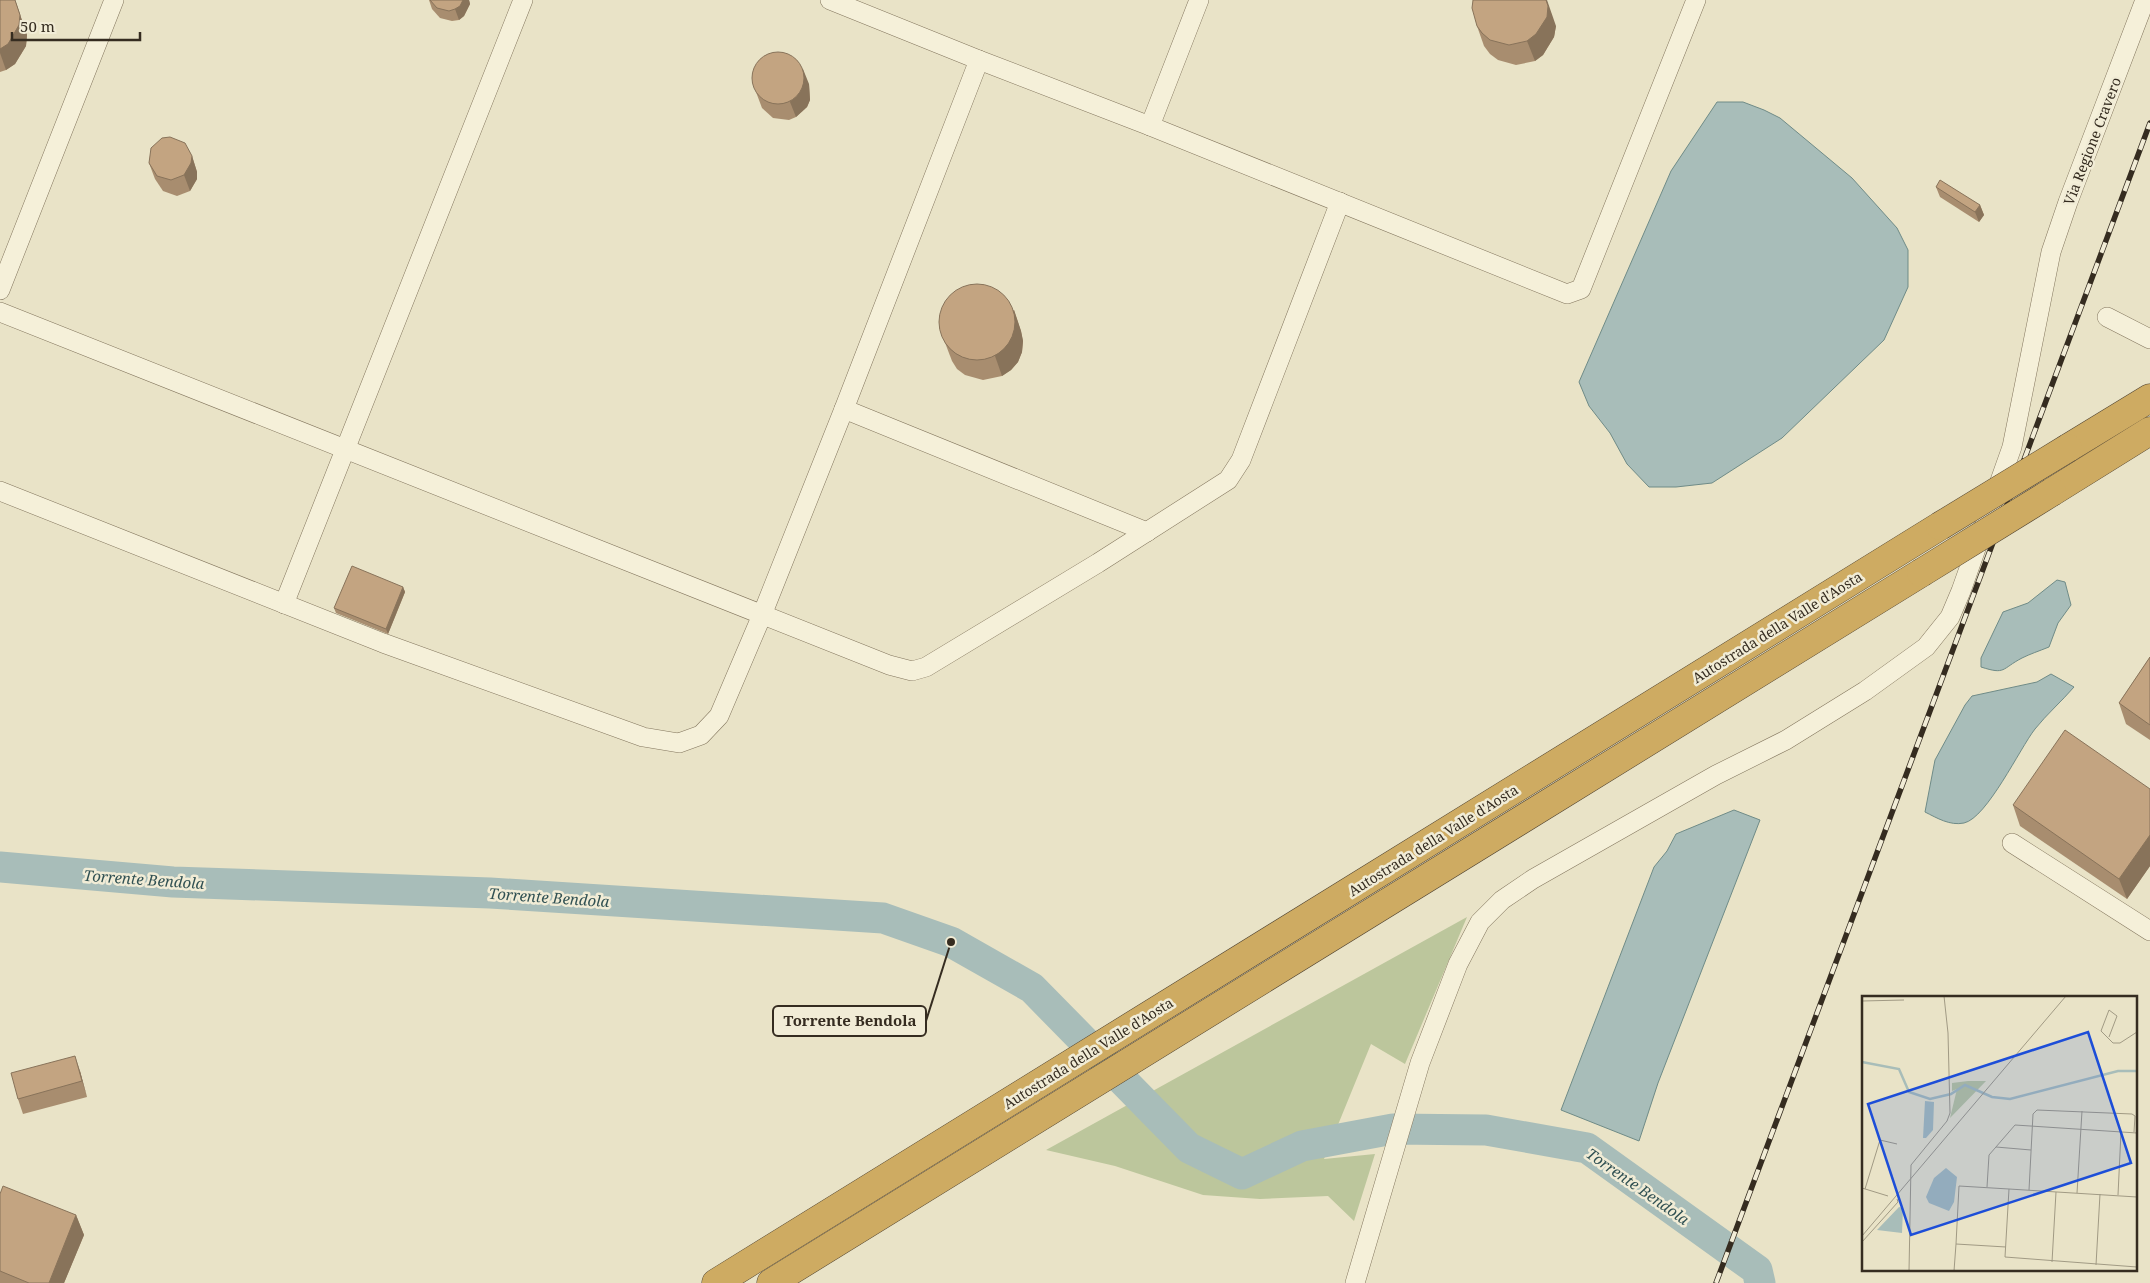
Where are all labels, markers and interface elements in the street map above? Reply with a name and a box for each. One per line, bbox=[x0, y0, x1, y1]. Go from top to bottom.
scale bar bbox=[12, 10, 140, 42]
text: 50 m bbox=[20, 16, 55, 36]
street label: Via Regione Cravero bbox=[2059, 74, 2125, 208]
street label: Autostrada della Valle d'Aosta bbox=[1688, 567, 1866, 687]
street label: Autostrada della Valle d'Aosta bbox=[1344, 780, 1522, 900]
water label: Torrente Bendola bbox=[83, 865, 205, 893]
water label: Torrente Bendola bbox=[488, 883, 610, 911]
street label: Autostrada della Valle d'Aosta bbox=[999, 993, 1177, 1113]
inset map bbox=[1862, 996, 2138, 1270]
callout: Torrente Bendola bbox=[773, 1006, 926, 1036]
text: Torrente Bendola bbox=[783, 1010, 917, 1030]
water label: Torrente Bendola bbox=[1583, 1143, 1694, 1229]

